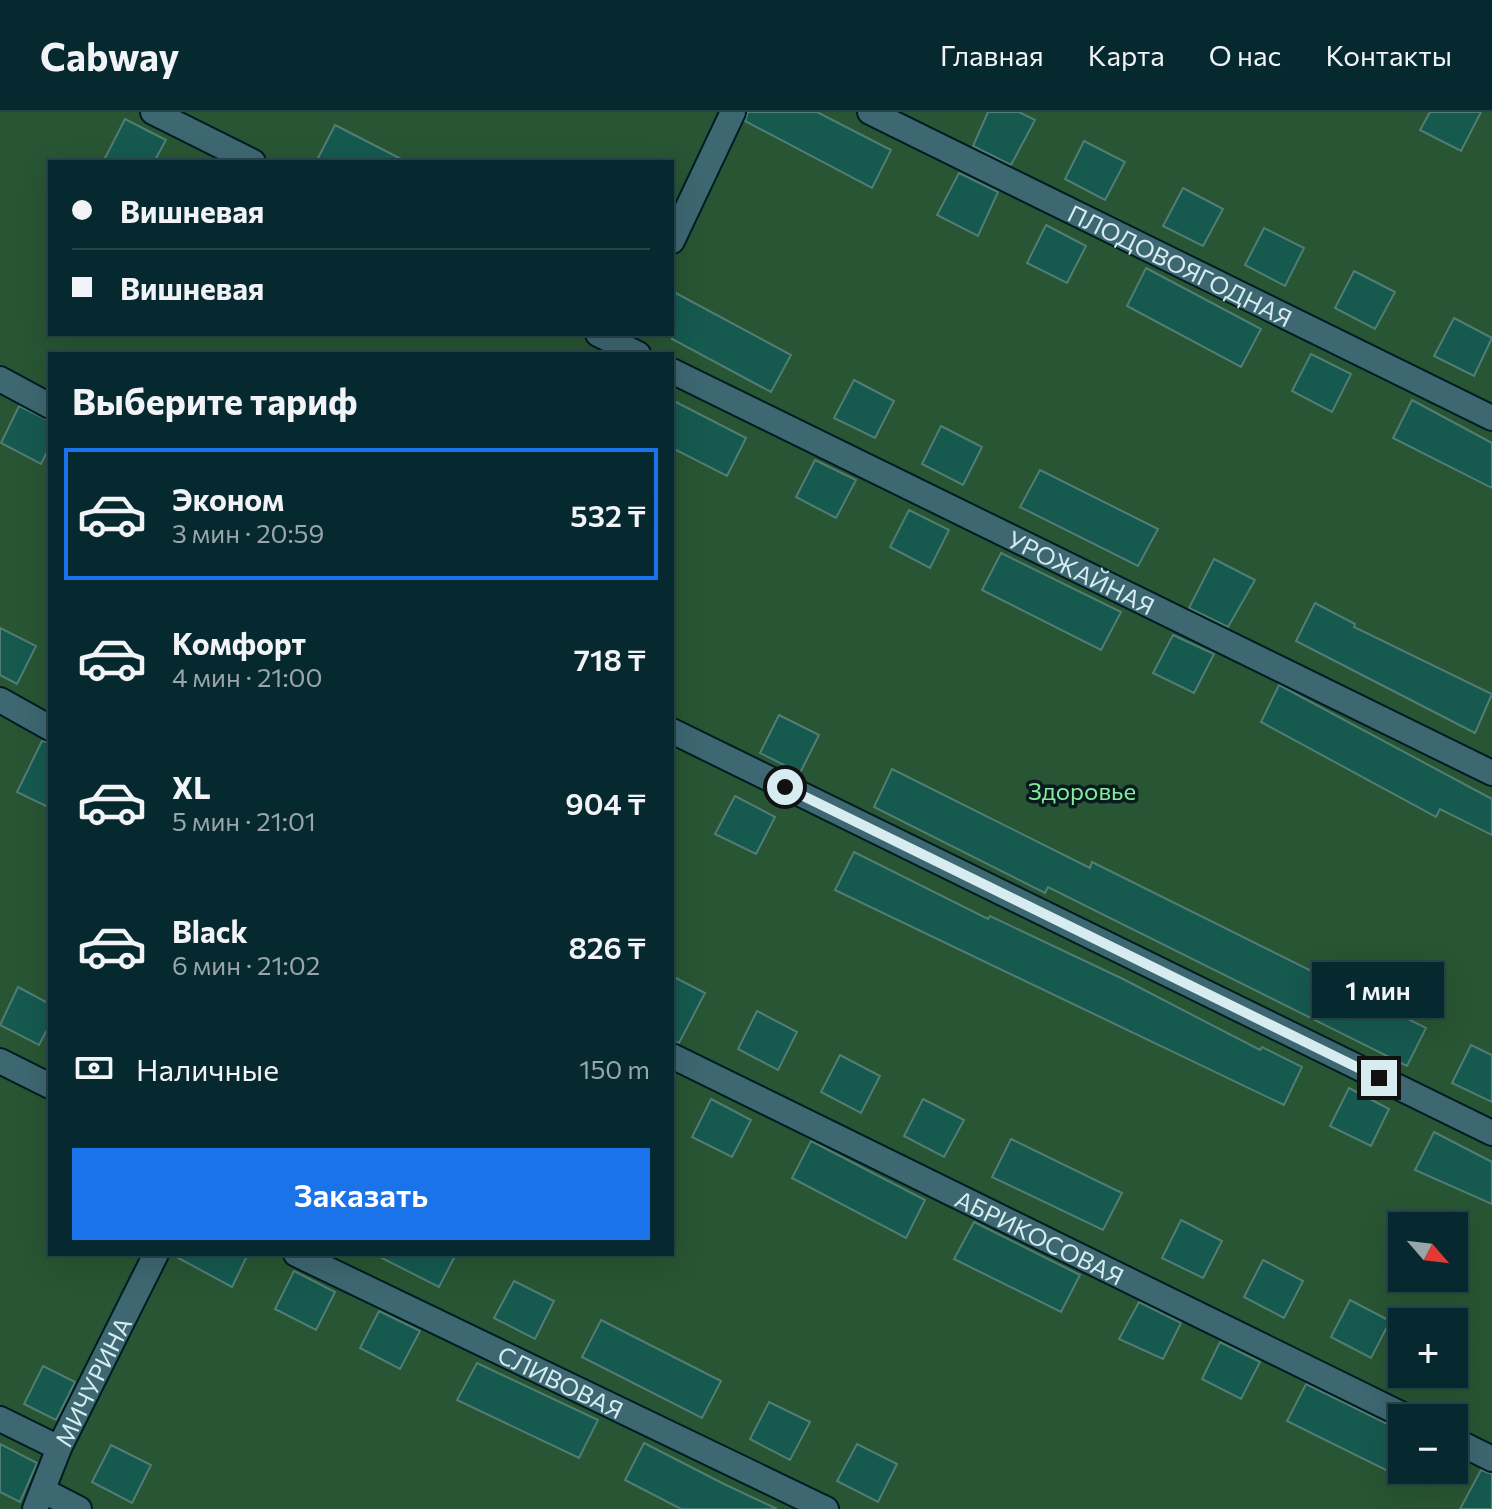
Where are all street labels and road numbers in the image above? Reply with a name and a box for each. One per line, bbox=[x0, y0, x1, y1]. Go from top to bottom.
street label: ПЛОДОВОЯГОДНАЯ bbox=[1064, 197, 1297, 332]
street label: УРОЖАЙНАЯ bbox=[1003, 523, 1160, 620]
street label: АБРИКОСОВАЯ bbox=[951, 1183, 1129, 1290]
street label: МИЧУРИНА bbox=[48, 1312, 137, 1451]
street label: СЛИВОВАЯ bbox=[493, 1339, 628, 1424]

